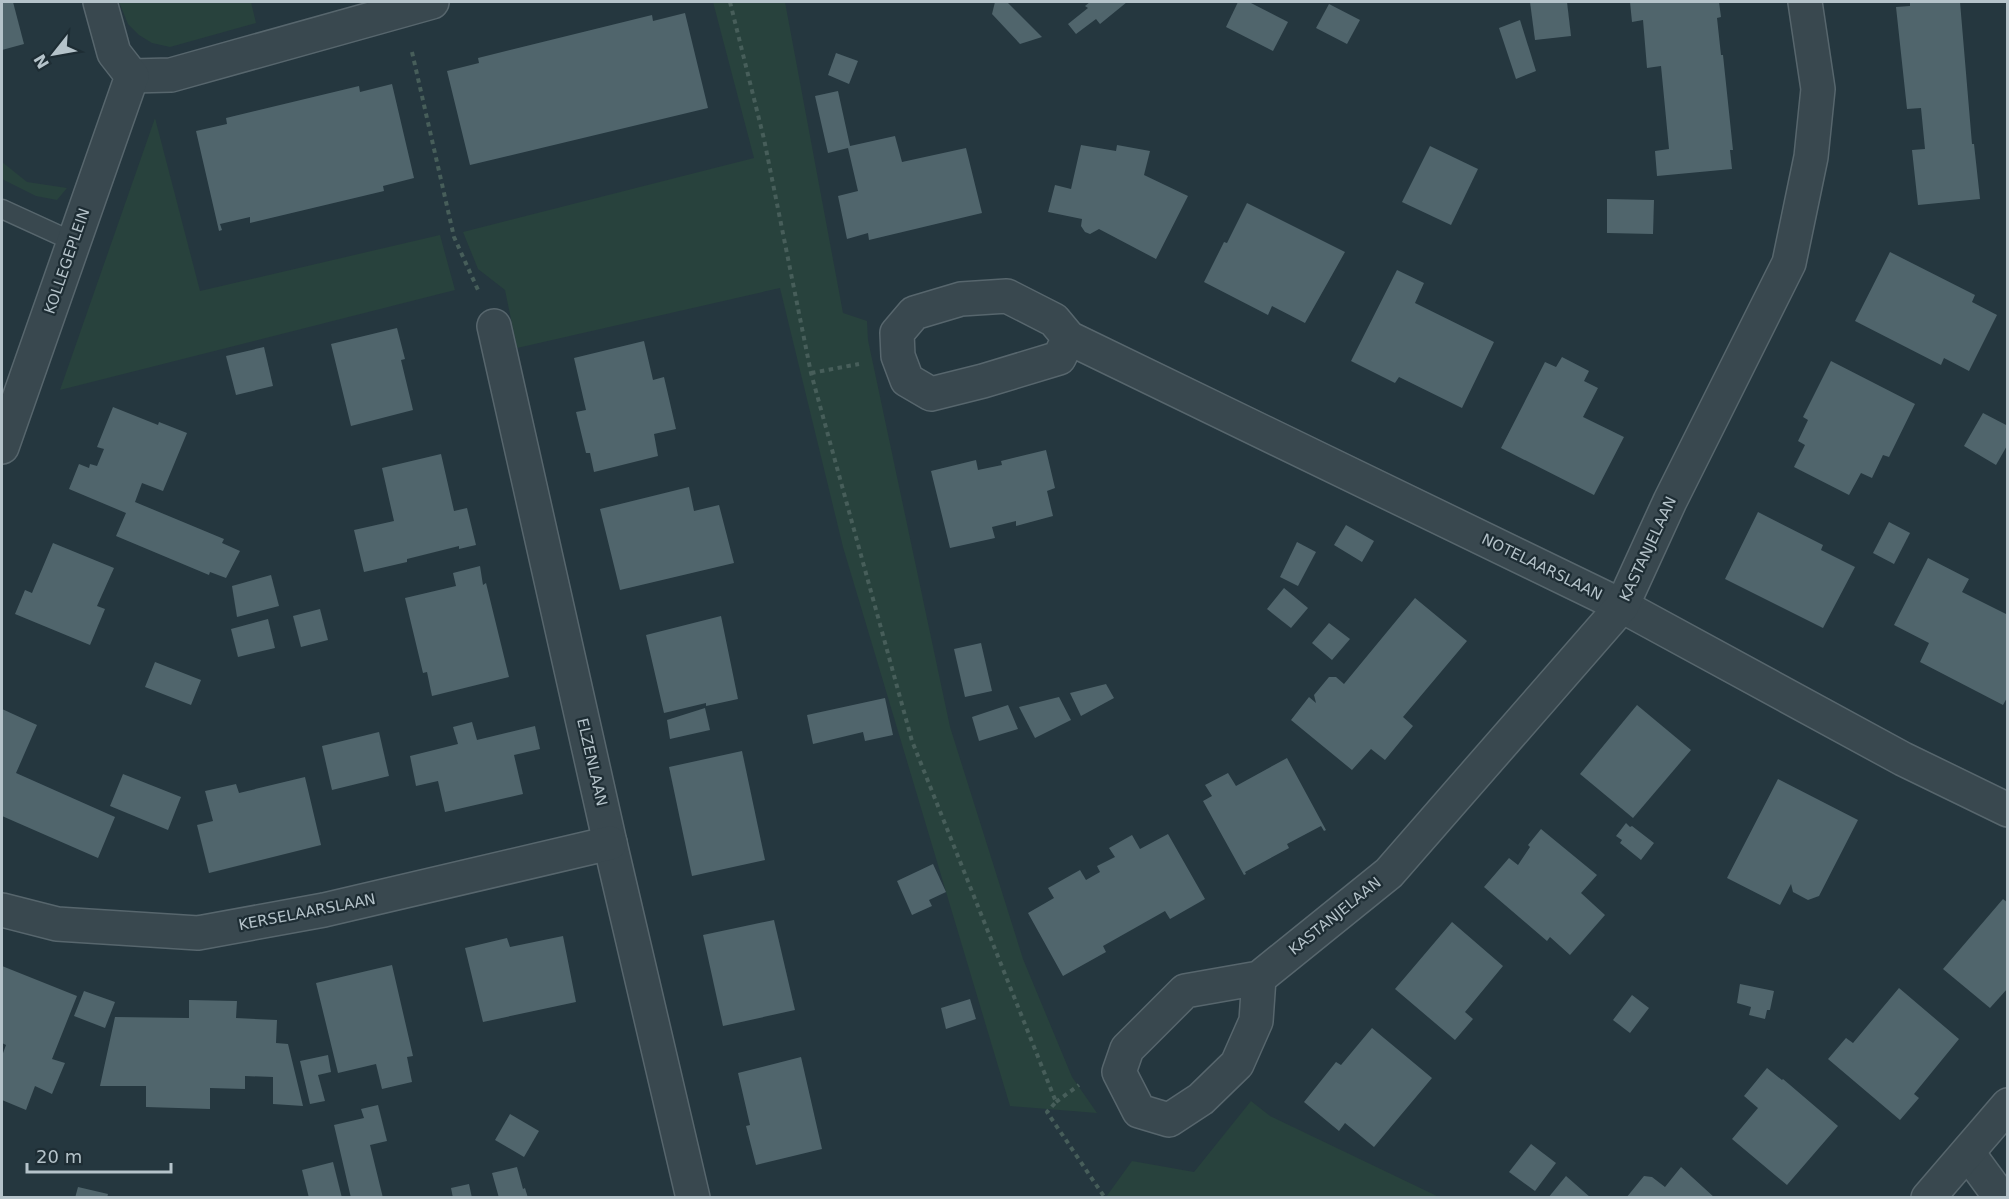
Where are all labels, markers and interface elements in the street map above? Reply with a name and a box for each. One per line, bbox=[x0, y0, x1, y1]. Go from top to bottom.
north arrow bbox=[24, 24, 84, 84]
text: N bbox=[30, 51, 53, 72]
street label: KOLLEGEPLEIN bbox=[40, 206, 94, 316]
street label: KASTANJELAAN bbox=[1616, 494, 1680, 604]
street label: NOTELAARSLAAN bbox=[1479, 530, 1605, 604]
street label: ELZENLAAN bbox=[573, 716, 611, 808]
street label: KASTANJELAAN bbox=[1285, 873, 1385, 959]
street label: KERSELAARSLAAN bbox=[237, 890, 377, 934]
scale bar bbox=[27, 1136, 171, 1174]
text: 20 m bbox=[36, 1146, 82, 1167]

